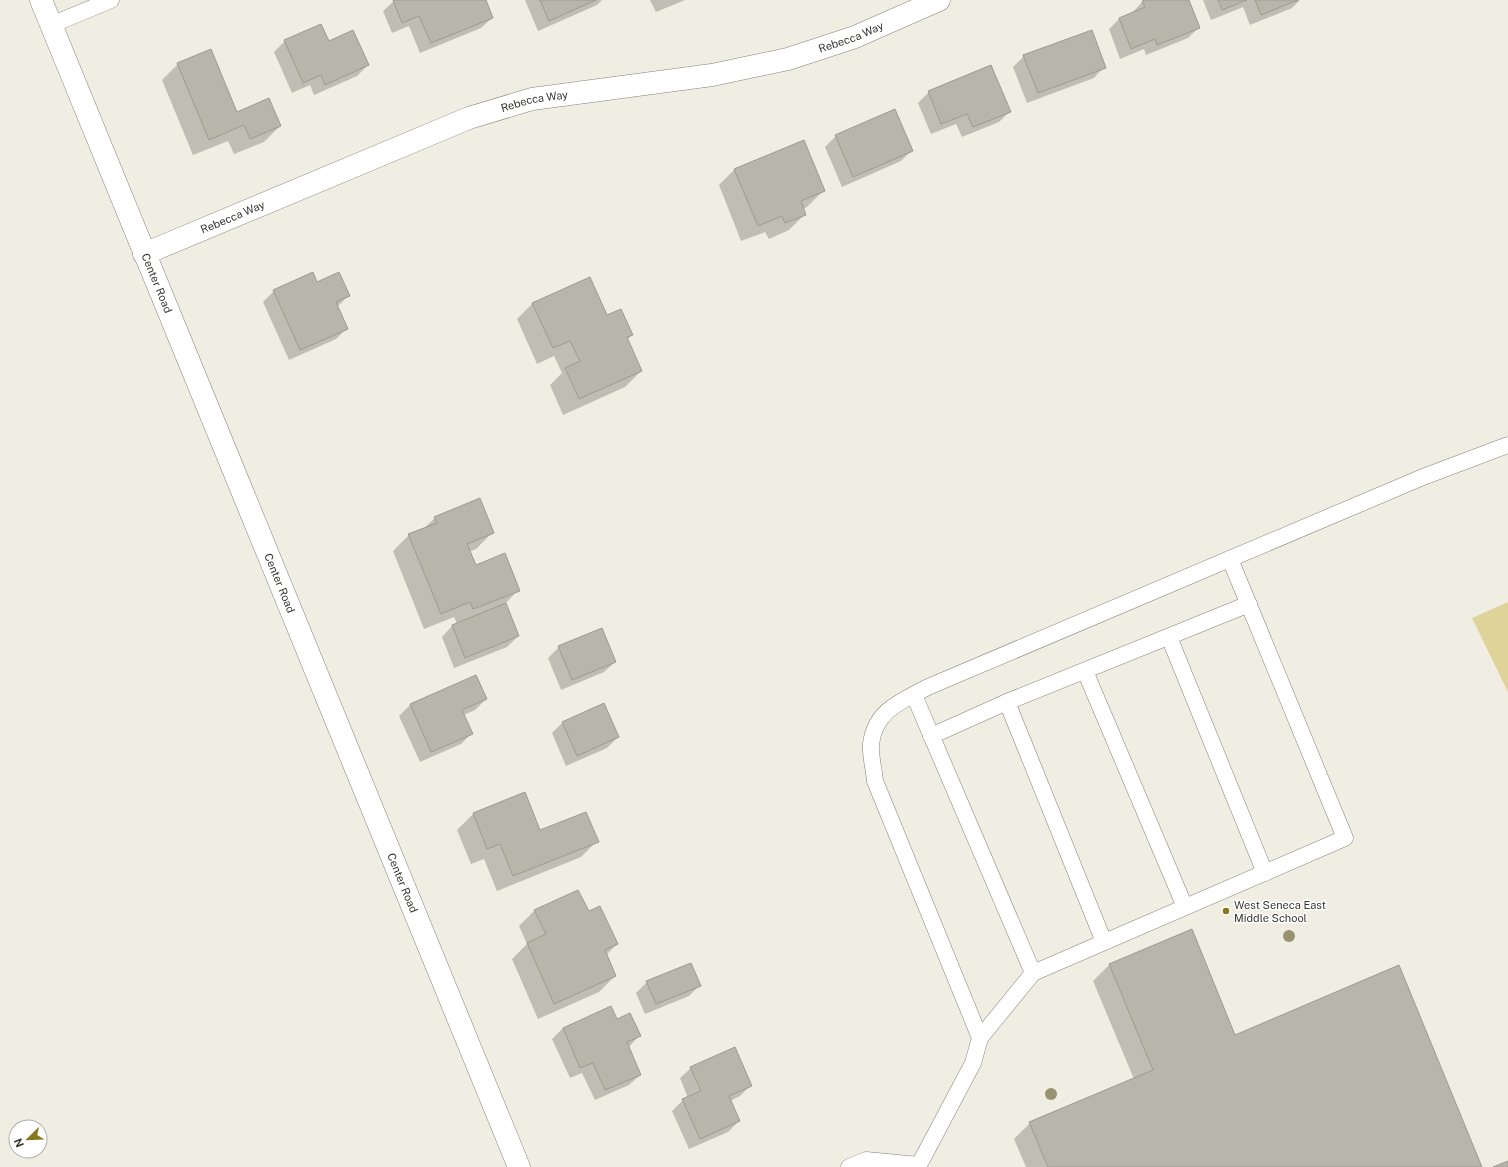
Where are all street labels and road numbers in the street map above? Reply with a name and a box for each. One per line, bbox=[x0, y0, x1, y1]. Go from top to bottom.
street label: Rebecca Way bbox=[817, 19, 885, 55]
street label: Rebecca Way bbox=[499, 88, 569, 114]
street label: Rebecca Way bbox=[199, 198, 267, 236]
street label: Center Road bbox=[139, 252, 175, 315]
street label: Center Road bbox=[262, 551, 297, 615]
street label: Center Road bbox=[385, 851, 420, 914]

